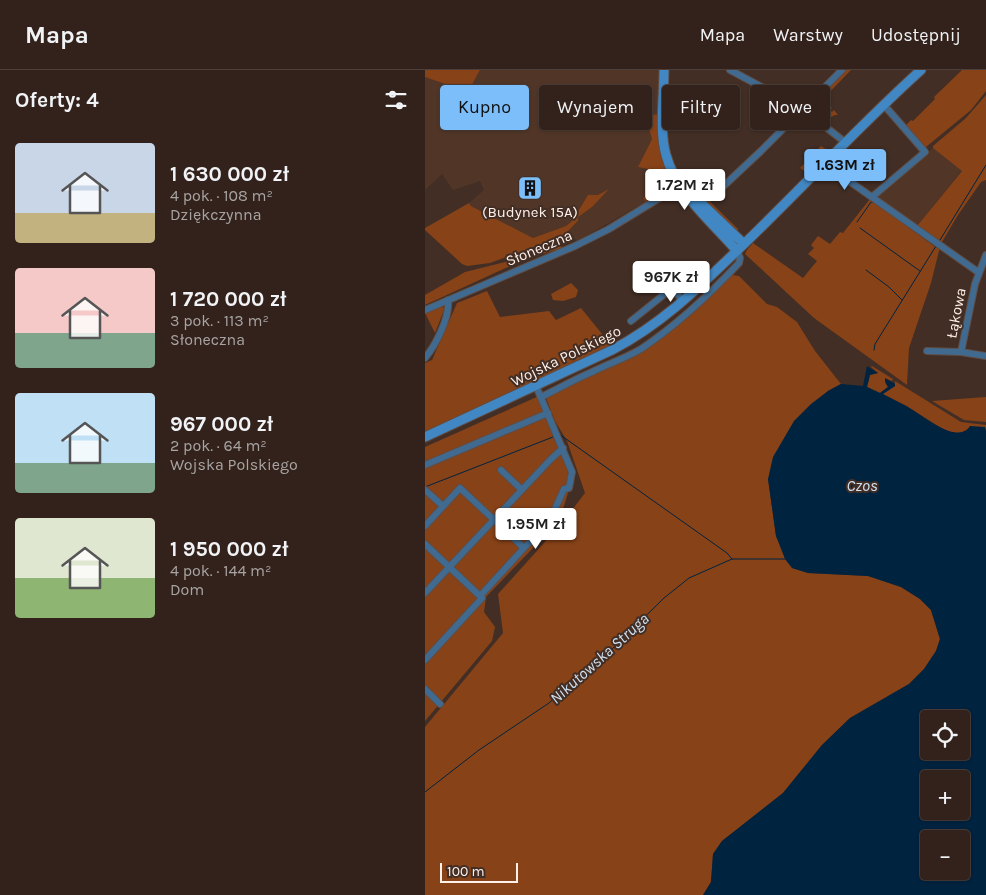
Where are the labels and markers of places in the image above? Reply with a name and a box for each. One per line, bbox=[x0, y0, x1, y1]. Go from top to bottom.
pin: 1.63M zł bbox=[793, 148, 897, 191]
pin: 1.72M zł bbox=[633, 168, 737, 211]
building icon: (Budynek 15A) bbox=[517, 175, 543, 201]
place label: (Budynek 15A) bbox=[482, 203, 578, 221]
pin: 967K zł bbox=[625, 260, 717, 303]
pin: 1.95M zł bbox=[484, 508, 588, 550]

